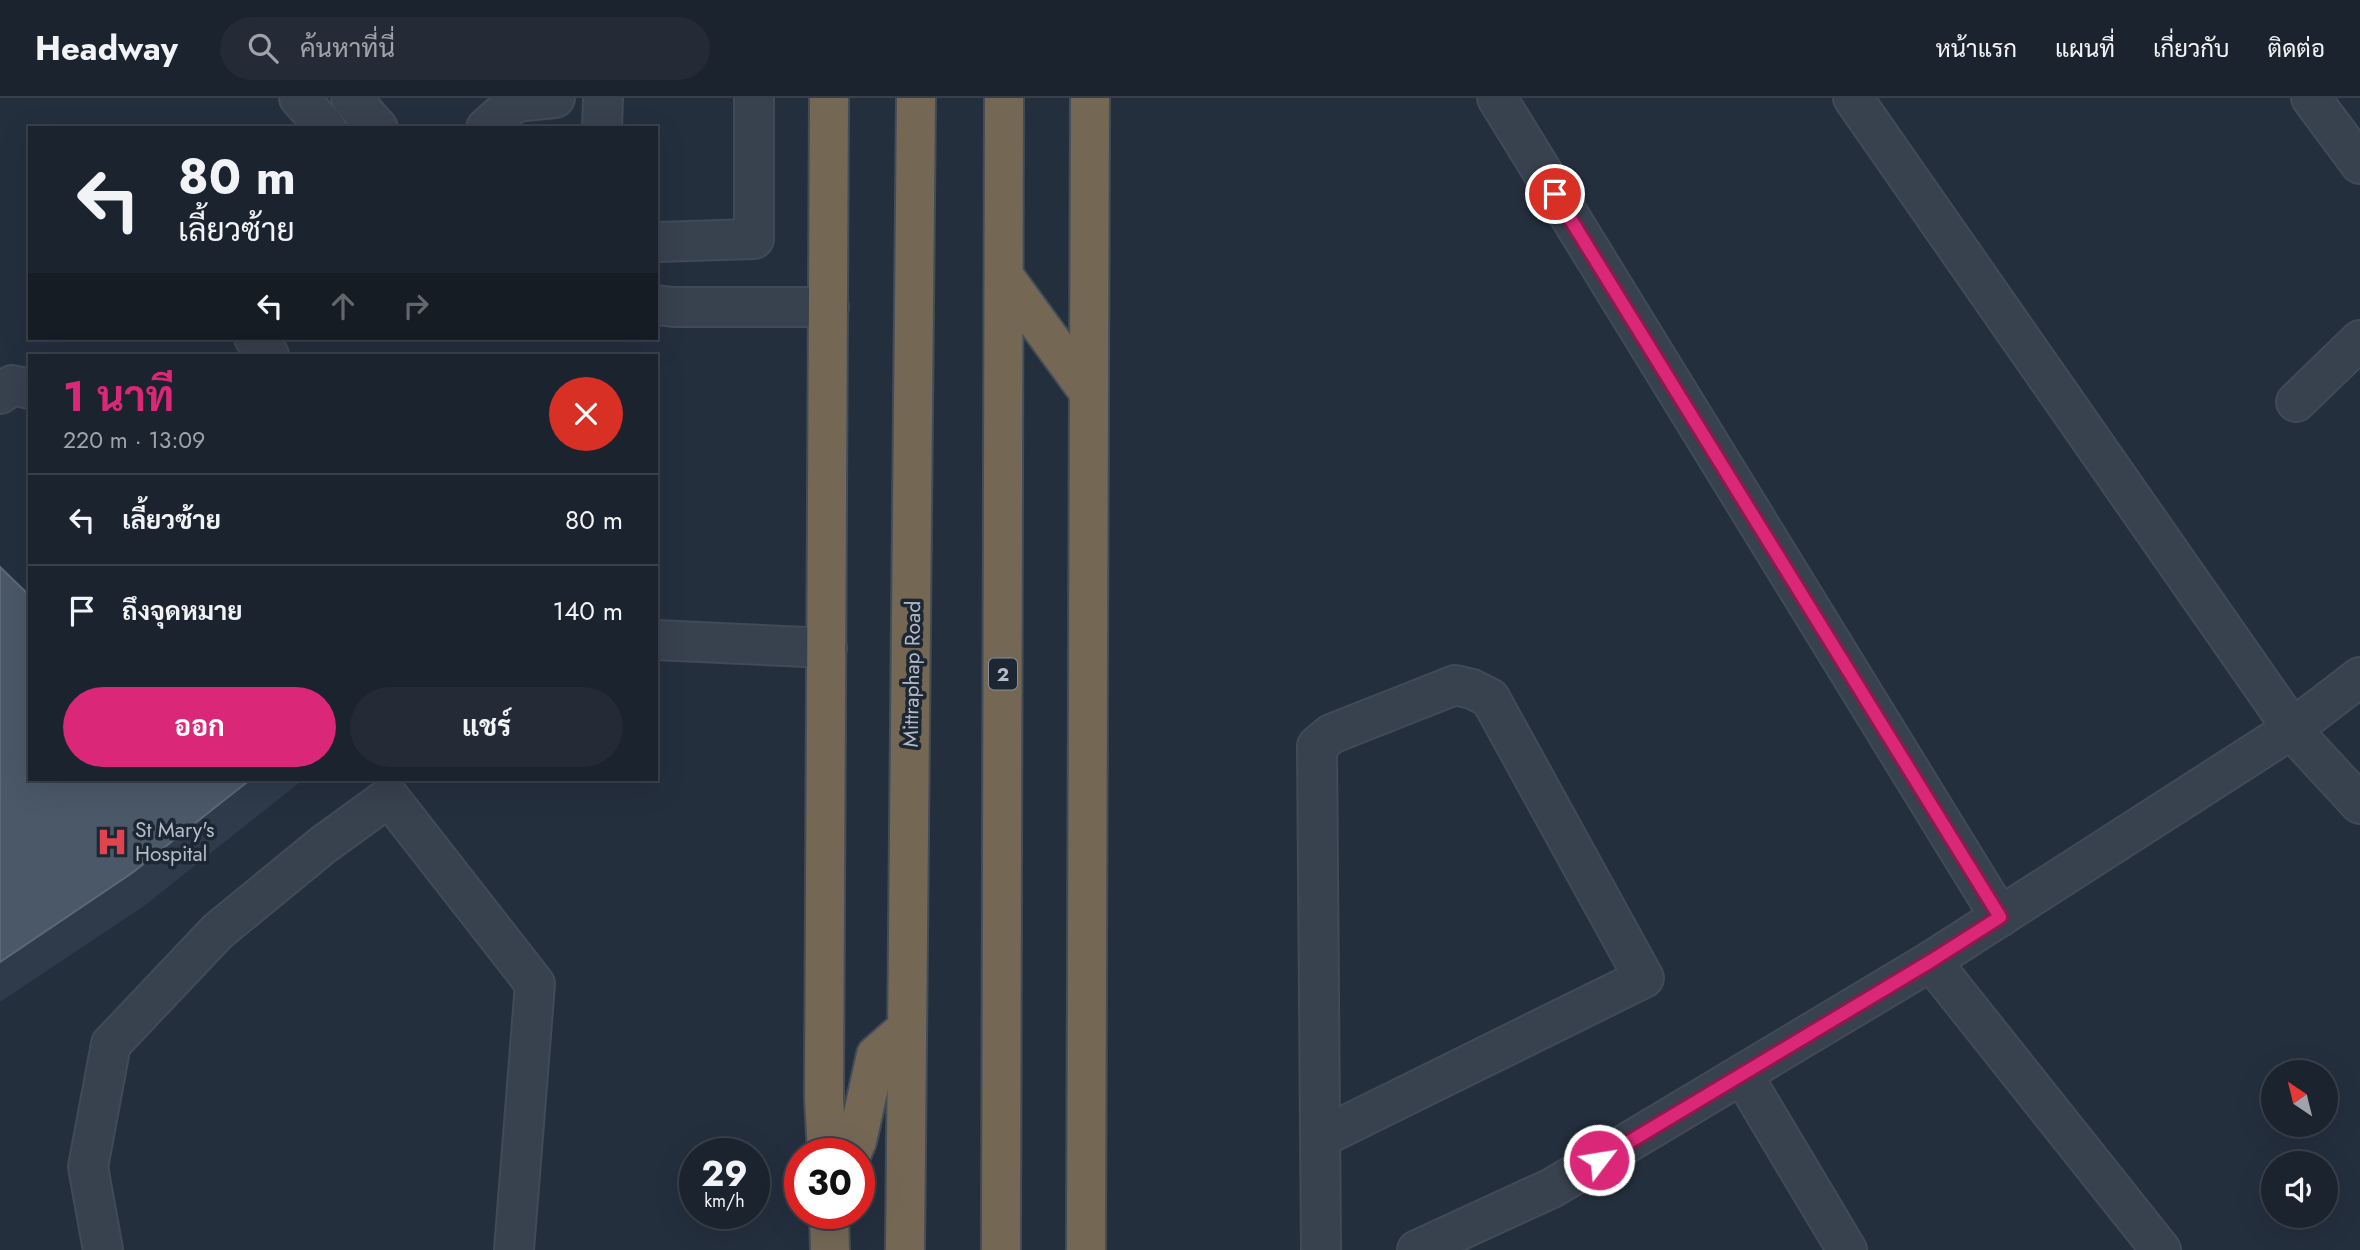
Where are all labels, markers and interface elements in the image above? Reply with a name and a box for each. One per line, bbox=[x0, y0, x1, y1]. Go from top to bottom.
search box bbox=[220, 17, 710, 80]
text: Headway bbox=[35, 25, 178, 72]
icon: search bbox=[244, 29, 282, 67]
text: ค้นหาที่นี่ bbox=[300, 29, 395, 67]
text: หน้าแรก bbox=[1936, 31, 2017, 66]
text: แผนที่ bbox=[2055, 31, 2115, 66]
text: เกี่ยวกับ bbox=[2153, 31, 2230, 66]
text: ติดต่อ bbox=[2268, 31, 2325, 66]
text: 80 m bbox=[178, 142, 296, 212]
icon: left bbox=[63, 154, 154, 245]
pin bbox=[1525, 164, 1585, 224]
icon: arrive bbox=[1536, 175, 1574, 213]
text: เลี้ยวซ้าย bbox=[178, 207, 295, 253]
icon: left bbox=[251, 287, 289, 325]
icon: ahead bbox=[324, 287, 362, 325]
icon: right bbox=[397, 287, 435, 325]
text: 1 นาที bbox=[63, 366, 174, 427]
button: close bbox=[549, 377, 623, 451]
text: 220 m · 13:09 bbox=[63, 423, 205, 457]
icon: left bbox=[63, 501, 101, 539]
text: เลี้ยวซ้าย bbox=[122, 501, 221, 539]
text: 80 m bbox=[565, 501, 623, 539]
icon: arrive bbox=[63, 592, 101, 630]
text: ถึงจุดหมาย bbox=[122, 592, 243, 630]
text: 140 m bbox=[552, 592, 623, 630]
street label: Mittraphap Road bbox=[896, 600, 928, 748]
road number: 2 bbox=[989, 659, 1017, 690]
button: ออก bbox=[63, 687, 336, 767]
button: แชร์ bbox=[350, 687, 623, 767]
place label: St Mary's Hospital bbox=[135, 815, 214, 869]
hospital icon: St Mary's Hospital bbox=[95, 825, 129, 859]
north arrow bbox=[2261, 1060, 2338, 1138]
map controls bbox=[2261, 1060, 2338, 1228]
position arrow bbox=[1562, 1123, 1636, 1197]
speed limit sign: 30 bbox=[784, 1138, 875, 1229]
text: 29 bbox=[701, 1149, 748, 1199]
button: sound bbox=[2261, 1151, 2338, 1228]
text: km/h bbox=[704, 1188, 745, 1214]

